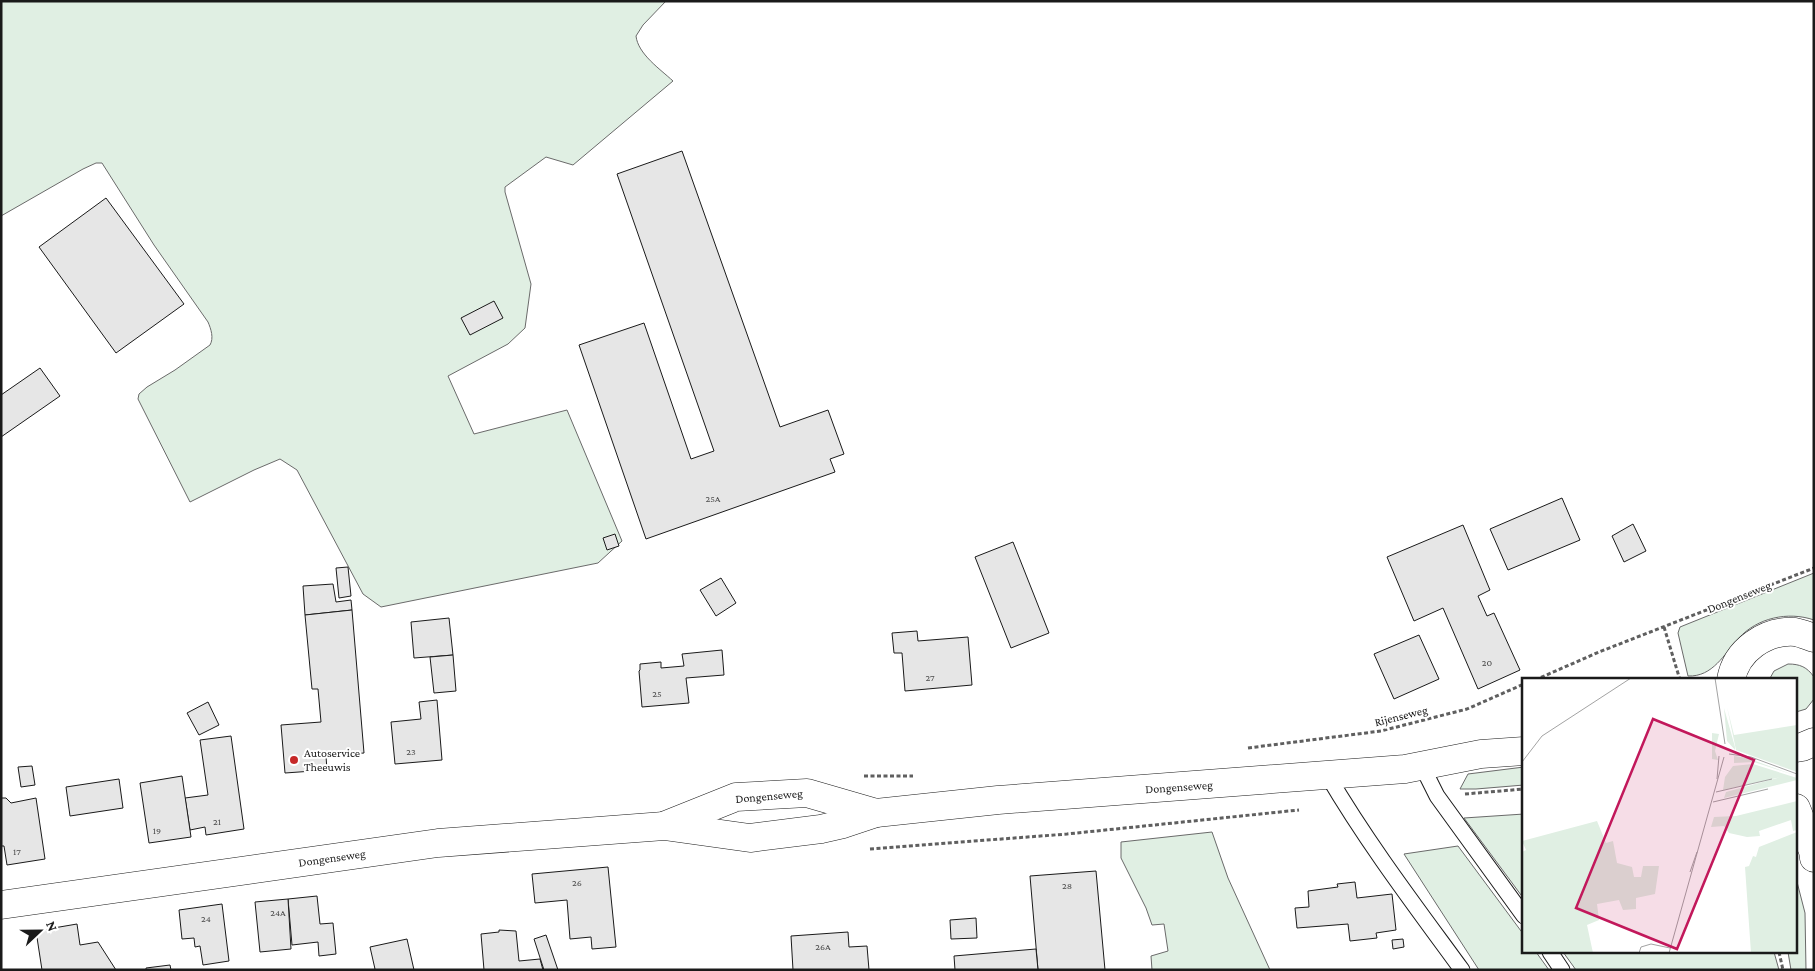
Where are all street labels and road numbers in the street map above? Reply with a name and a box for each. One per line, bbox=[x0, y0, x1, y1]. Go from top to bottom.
street label: Dongenseweg bbox=[1705, 578, 1773, 616]
street label: Rijenseweg bbox=[1373, 703, 1429, 729]
street label: Dongenseweg bbox=[1145, 778, 1213, 796]
street label: Dongenseweg bbox=[735, 786, 803, 806]
street label: Dongenseweg bbox=[298, 846, 367, 870]

